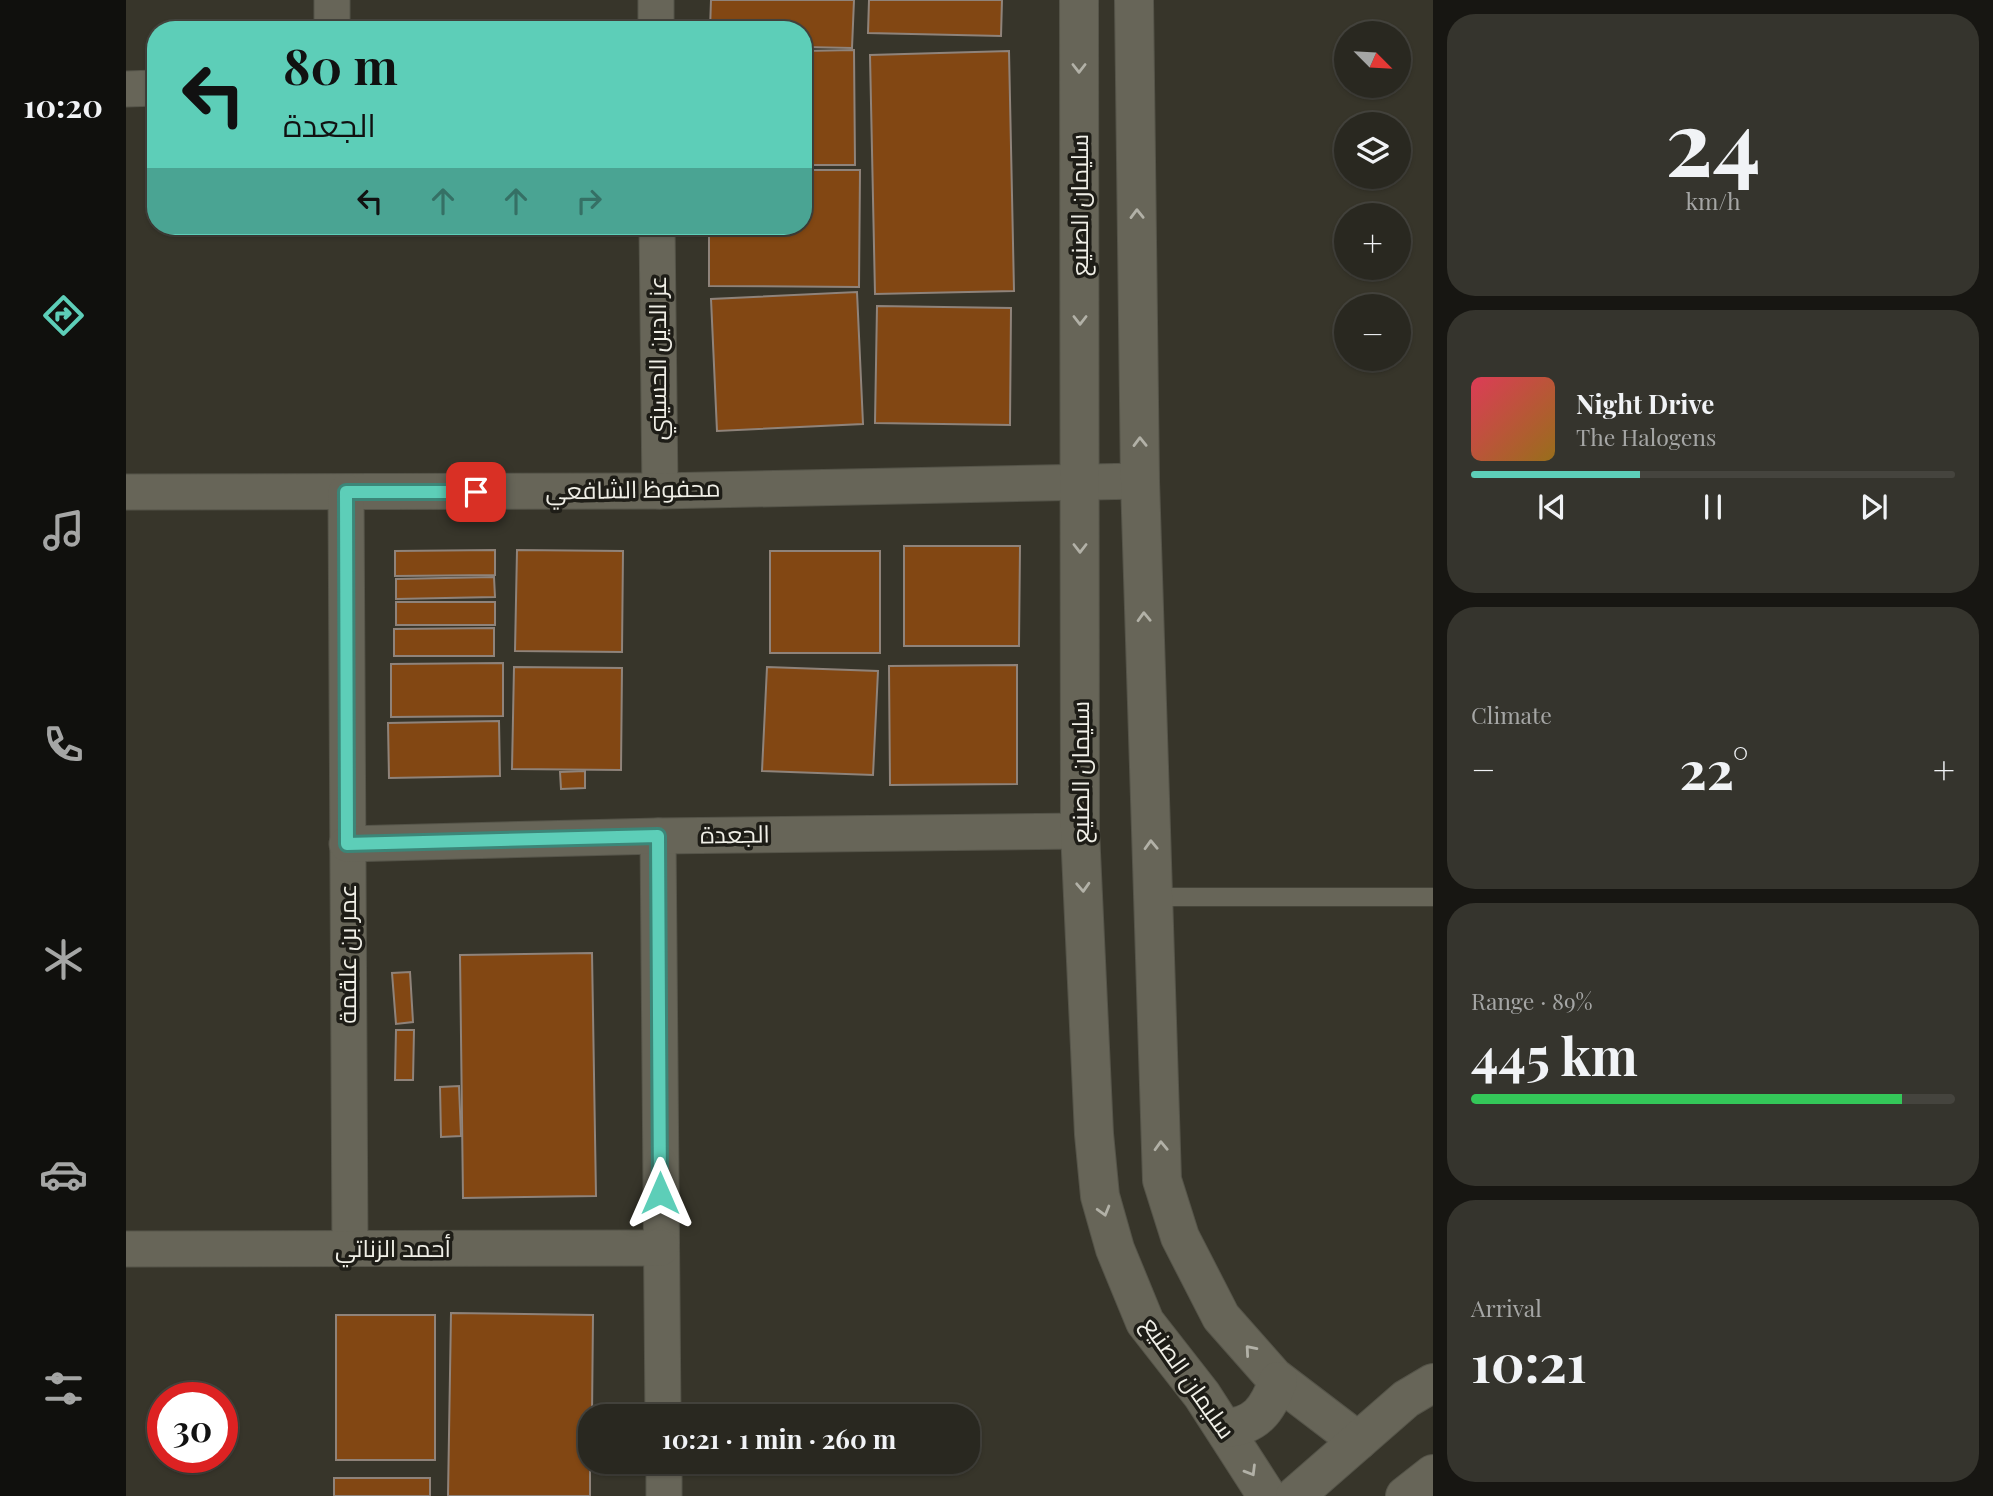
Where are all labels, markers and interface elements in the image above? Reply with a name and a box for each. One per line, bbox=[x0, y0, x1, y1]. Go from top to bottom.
north arrow bbox=[1334, 21, 1410, 98]
map controls bbox=[1334, 21, 1411, 371]
text: 80 m bbox=[283, 32, 398, 97]
icon: left bbox=[168, 49, 259, 140]
one-way arrow bbox=[1071, 63, 1087, 74]
text: 24 bbox=[1665, 79, 1761, 200]
text: 10:20 bbox=[23, 83, 103, 126]
text: الجعدة bbox=[283, 102, 376, 145]
button: layers bbox=[1334, 112, 1411, 189]
street label: سليمان الصنيع bbox=[1062, 134, 1096, 276]
icon: left bbox=[351, 182, 389, 220]
icon: ahead bbox=[424, 182, 462, 220]
icon: ahead bbox=[497, 182, 535, 220]
icon: right bbox=[570, 182, 608, 220]
text: km/h bbox=[1685, 185, 1741, 216]
button: + bbox=[1334, 203, 1411, 280]
one-way arrow bbox=[1129, 209, 1145, 219]
street label: عز الدين الحسيني bbox=[640, 276, 677, 440]
icon: directions bbox=[39, 291, 88, 340]
button: − bbox=[1334, 294, 1411, 371]
one-way arrow bbox=[1072, 315, 1088, 326]
text: Night Drive bbox=[1576, 386, 1714, 421]
text: The Halogens bbox=[1576, 421, 1716, 452]
one-way arrow bbox=[1132, 436, 1148, 447]
pin bbox=[446, 462, 506, 522]
street label: محفوظ الشافعي bbox=[545, 470, 721, 511]
icon: arrive bbox=[457, 473, 495, 511]
icon: previous bbox=[1533, 488, 1571, 526]
icon: pause bbox=[1694, 488, 1732, 526]
icon: next bbox=[1855, 488, 1893, 526]
icon: music bbox=[39, 506, 88, 555]
one-way arrow bbox=[1072, 543, 1088, 553]
one-way arrow bbox=[1137, 612, 1152, 623]
text: Climate bbox=[1471, 699, 1552, 730]
street label: سليمان الصنيع bbox=[1063, 701, 1097, 843]
icon: phone bbox=[39, 720, 88, 769]
text: 22° bbox=[1680, 734, 1749, 803]
text: − bbox=[1471, 743, 1496, 794]
text: + bbox=[1933, 743, 1955, 794]
street label: الجعدة bbox=[700, 816, 770, 850]
one-way arrow bbox=[1143, 839, 1159, 850]
one-way arrow bbox=[1075, 882, 1090, 893]
street label: عمر بن علقمة bbox=[330, 884, 362, 1024]
icon: climate bbox=[39, 935, 88, 984]
text: Range · 89% bbox=[1471, 985, 1593, 1016]
text: 445 km bbox=[1471, 1020, 1638, 1089]
one-way arrow bbox=[1153, 1140, 1169, 1150]
icon: car bbox=[39, 1150, 88, 1199]
position arrow bbox=[623, 1156, 697, 1230]
one-way arrow bbox=[1096, 1205, 1110, 1217]
street label: أحمد الزناتي bbox=[335, 1231, 451, 1268]
text: Arrival bbox=[1471, 1292, 1542, 1323]
street label: سليمان الصنيع bbox=[1134, 1309, 1244, 1445]
text: 10:21 bbox=[1471, 1327, 1587, 1396]
one-way arrow bbox=[1246, 1345, 1258, 1358]
icon: filters bbox=[39, 1364, 88, 1413]
speed limit sign: 30 bbox=[147, 1382, 238, 1473]
text: 10:21 · 1 min · 260 m bbox=[662, 1421, 896, 1456]
one-way arrow bbox=[1243, 1463, 1256, 1476]

